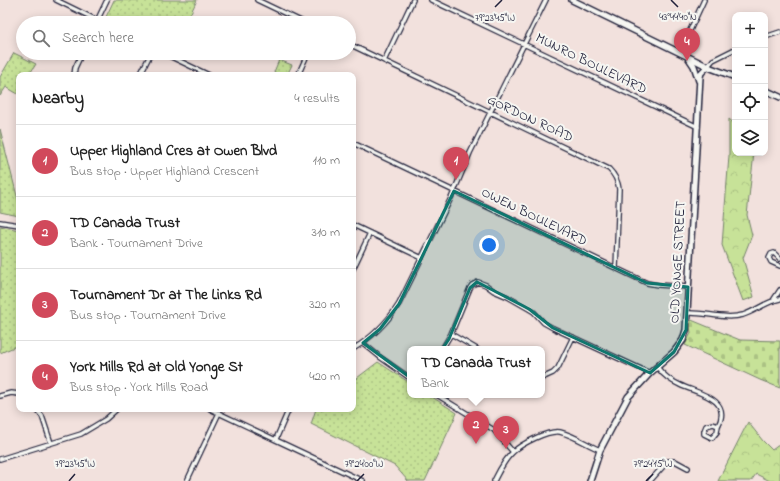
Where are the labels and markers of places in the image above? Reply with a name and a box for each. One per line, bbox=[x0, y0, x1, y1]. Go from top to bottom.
pin: 4 bbox=[674, 28, 700, 61]
pin: 1 bbox=[443, 147, 469, 180]
pin: 2 bbox=[463, 411, 489, 444]
pin: 3 bbox=[493, 416, 519, 449]

